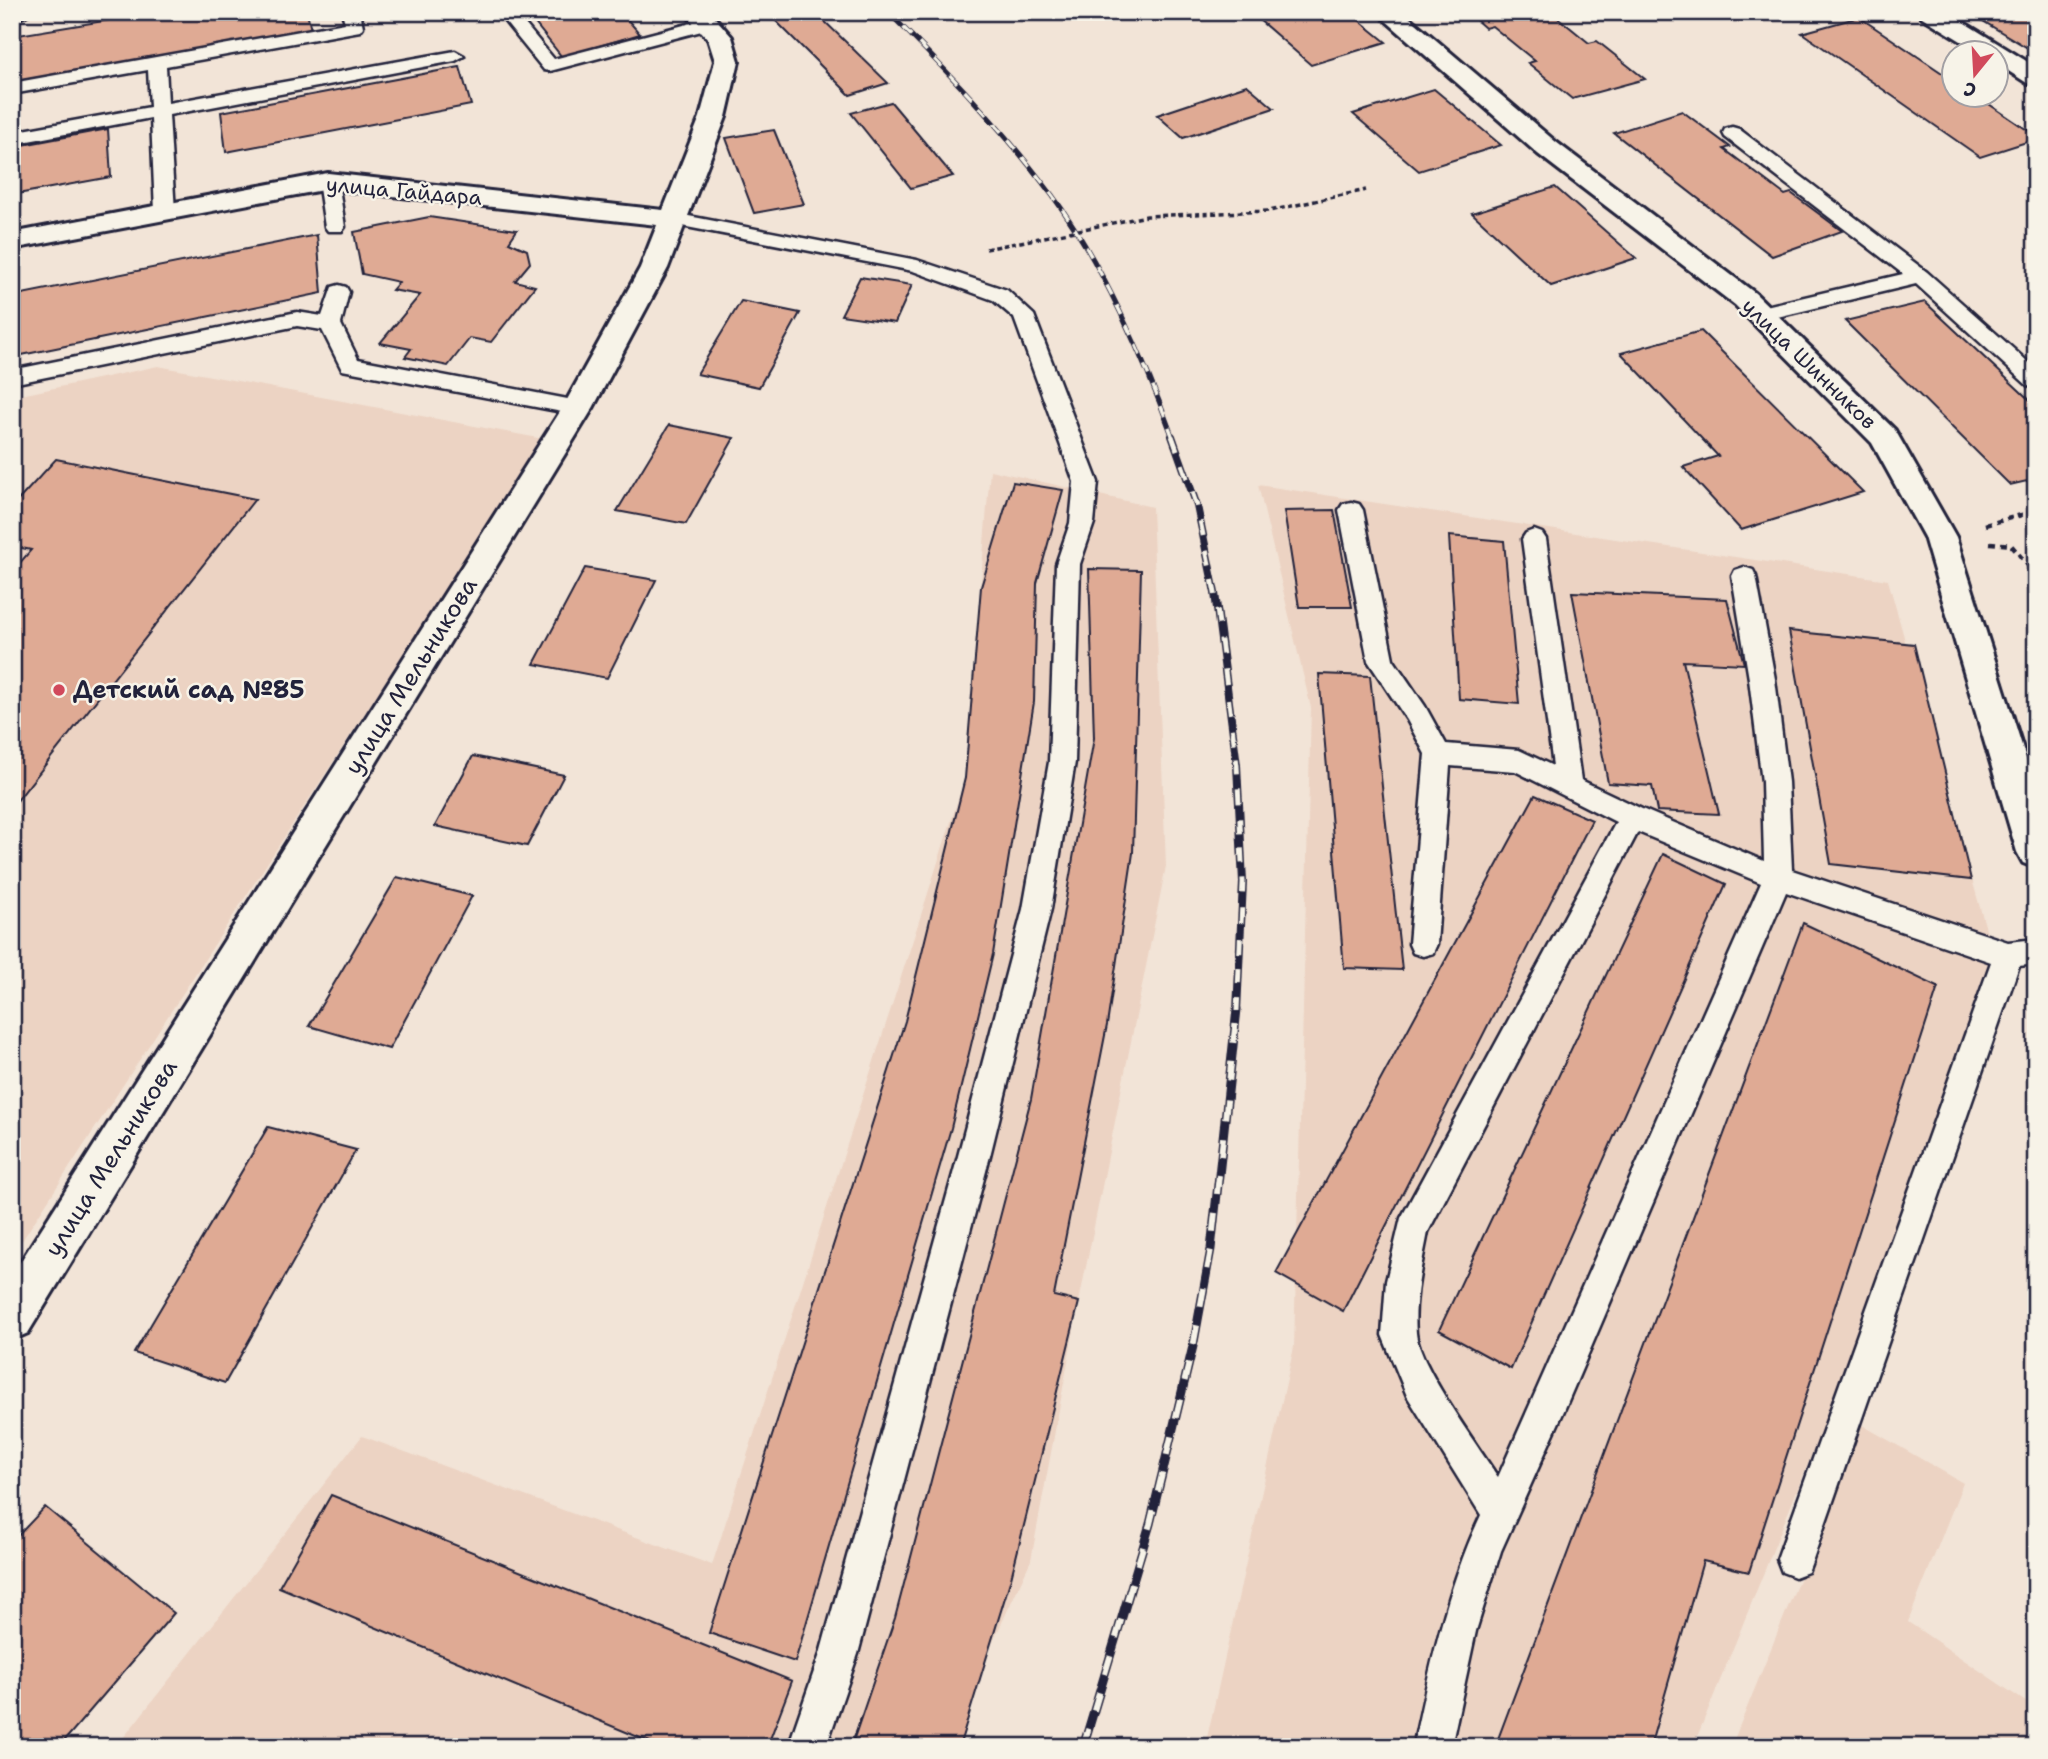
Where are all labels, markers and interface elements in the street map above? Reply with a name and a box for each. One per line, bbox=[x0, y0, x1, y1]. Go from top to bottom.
north arrow bbox=[1940, 38, 2010, 108]
text: С bbox=[1960, 76, 1979, 103]
street label: улица Гайдара bbox=[325, 170, 483, 212]
street label: улица Шинников bbox=[1736, 292, 1882, 436]
street label: улица Мельникова bbox=[337, 571, 485, 781]
place label: Детский сад №85 bbox=[73, 674, 305, 706]
marker: Детский сад №85 bbox=[51, 682, 67, 698]
street label: улица Мельникова bbox=[37, 1053, 185, 1263]

